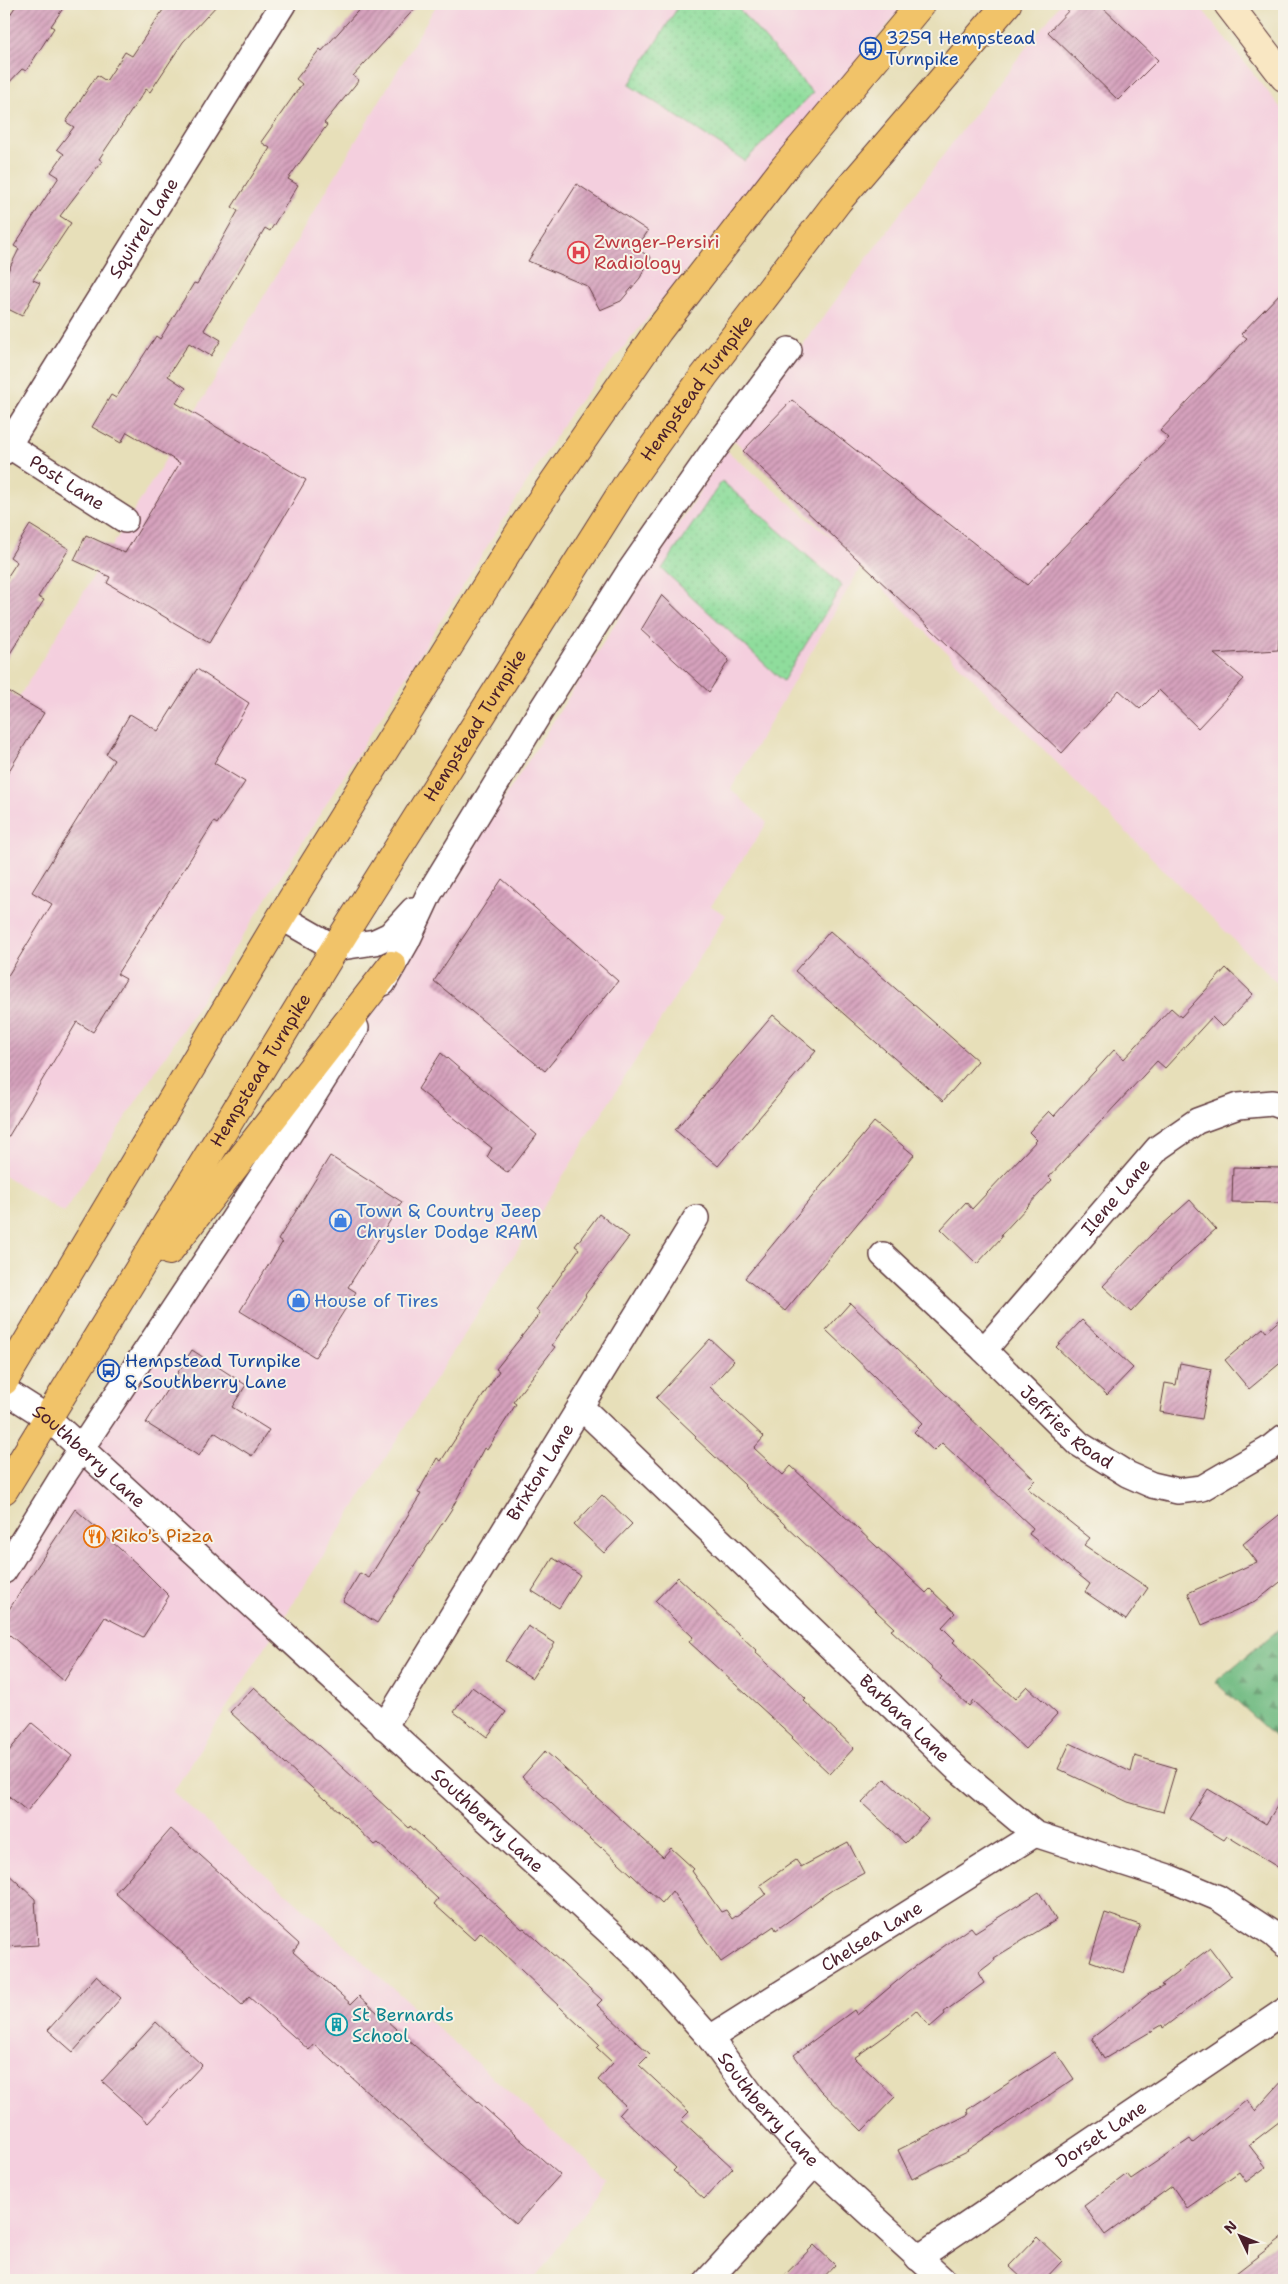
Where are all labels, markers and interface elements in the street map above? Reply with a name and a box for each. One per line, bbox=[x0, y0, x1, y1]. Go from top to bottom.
place label: 3259 Hempstead Turnpike bbox=[886, 26, 1035, 71]
bus stop icon: 3259 Hempstead Turnpike bbox=[858, 36, 882, 60]
street label: Squirrel Lane bbox=[103, 173, 184, 283]
place label: Zwnger-Persiri Radiology bbox=[594, 230, 720, 275]
hospital icon: Zwnger-Persiri Radiology bbox=[566, 240, 590, 264]
street label: Hempstead Turnpike bbox=[635, 310, 759, 466]
street label: Post Lane bbox=[25, 450, 109, 516]
street label: Hempstead Turnpike bbox=[418, 645, 532, 806]
street label: Hempstead Turnpike bbox=[204, 989, 317, 1151]
street label: Ilene Lane bbox=[1076, 1153, 1156, 1241]
place label: Town & Country Jeep Chrysler Dodge RAM bbox=[356, 1199, 541, 1244]
shop icon: Town & Country Jeep Chrysler Dodge RAM bbox=[328, 1209, 352, 1233]
shop icon: House of Tires bbox=[286, 1289, 310, 1313]
place label: House of Tires bbox=[314, 1289, 439, 1313]
place label: Hempstead Turnpike & Southberry Lane bbox=[125, 1349, 301, 1394]
bus stop icon: Hempstead Turnpike & Southberry Lane bbox=[97, 1359, 121, 1383]
street label: Jeffries Road bbox=[1015, 1380, 1118, 1474]
street label: Southberry Lane bbox=[28, 1399, 151, 1513]
street label: Brixton Lane bbox=[501, 1419, 579, 1525]
restaurant icon: Riko's Pizza bbox=[83, 1524, 107, 1548]
place label: Riko's Pizza bbox=[111, 1524, 213, 1548]
street label: Barbara Lane bbox=[854, 1669, 955, 1768]
street label: Southberry Lane bbox=[426, 1763, 549, 1878]
street label: Chelsea Lane bbox=[817, 1896, 927, 1977]
place label: St Bernards School bbox=[352, 2003, 454, 2048]
building icon: St Bernards School bbox=[324, 2013, 348, 2037]
street label: Southberry Lane bbox=[712, 2047, 825, 2172]
street label: Dorset Lane bbox=[1051, 2095, 1151, 2174]
north arrow bbox=[1216, 2212, 1266, 2262]
text: N bbox=[1220, 2217, 1241, 2237]

